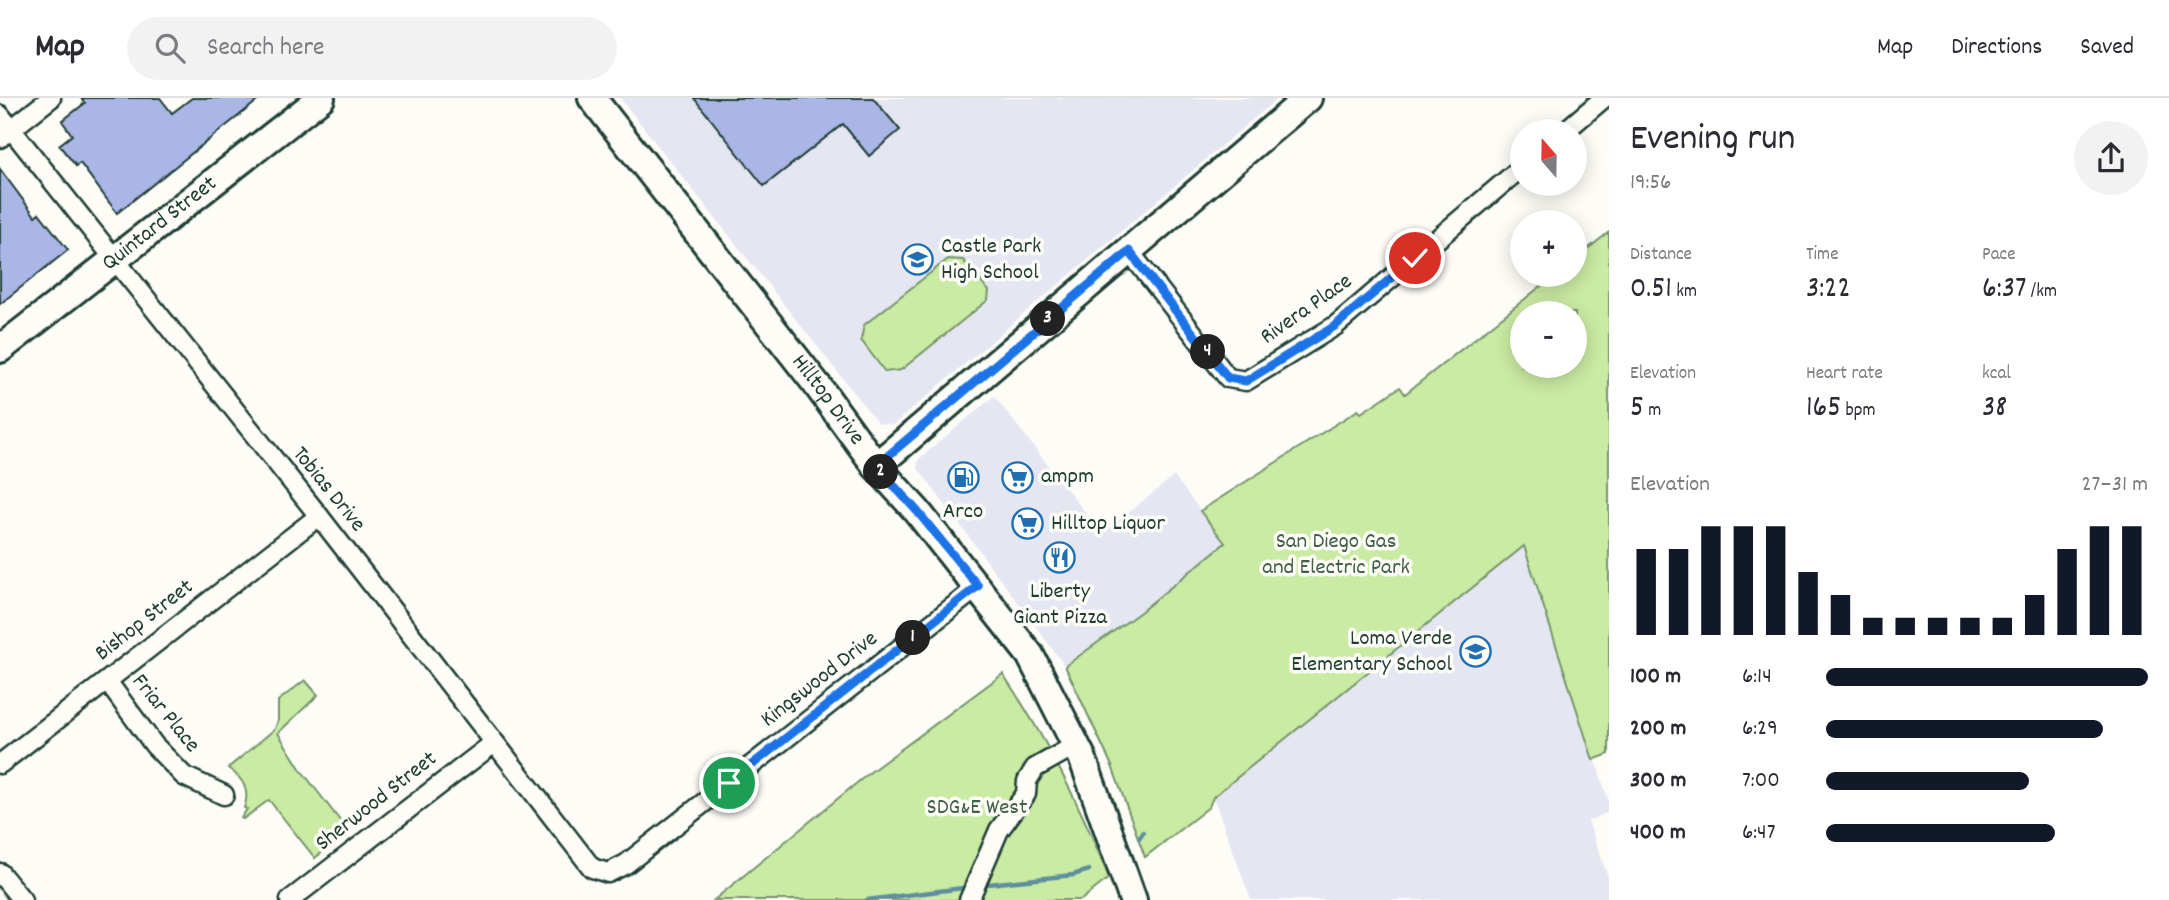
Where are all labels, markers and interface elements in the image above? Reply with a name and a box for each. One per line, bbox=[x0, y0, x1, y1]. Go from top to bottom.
search box bbox=[127, 17, 617, 80]
text: Map bbox=[35, 25, 85, 72]
icon: search bbox=[151, 29, 189, 67]
text: Search here bbox=[207, 30, 325, 67]
text: Map bbox=[1877, 31, 1913, 65]
text: Directions bbox=[1951, 31, 2042, 65]
text: Saved bbox=[2080, 31, 2134, 65]
text: Evening run bbox=[1630, 113, 1795, 168]
north arrow bbox=[1510, 119, 1587, 196]
map controls bbox=[1510, 119, 1587, 378]
button: share bbox=[2074, 121, 2148, 195]
text: 19:56 bbox=[1630, 167, 1671, 200]
street label: Quintard Street bbox=[95, 168, 224, 279]
button: + bbox=[1510, 210, 1587, 287]
pin bbox=[1385, 228, 1445, 288]
place label: Castle Park High School bbox=[941, 231, 1041, 290]
icon: check bbox=[1396, 239, 1434, 277]
text: Distance bbox=[1630, 242, 1692, 269]
text: Time bbox=[1806, 242, 1839, 269]
text: Pace bbox=[1982, 242, 2016, 269]
school or university icon: Castle Park High School bbox=[901, 243, 935, 277]
street label: Rivera Place bbox=[1254, 266, 1360, 354]
text: 0.51 bbox=[1630, 269, 1672, 312]
text: 3:22 bbox=[1806, 269, 1851, 312]
text: 6:37 bbox=[1982, 269, 2027, 312]
text: km bbox=[1672, 279, 1697, 306]
text: /km bbox=[2027, 279, 2057, 306]
button: − bbox=[1510, 301, 1587, 378]
pin: 3 bbox=[1030, 302, 1066, 336]
text: 3 bbox=[1043, 305, 1052, 332]
pin: 4 bbox=[1190, 334, 1226, 370]
text: 4 bbox=[1204, 338, 1211, 365]
street label: Hilltop Drive bbox=[783, 348, 872, 452]
text: Elevation bbox=[1630, 361, 1696, 388]
text: Heart rate bbox=[1806, 361, 1883, 388]
text: kcal bbox=[1982, 361, 2011, 388]
text: 5 bbox=[1630, 388, 1644, 431]
text: 165 bbox=[1806, 388, 1841, 431]
text: 38 bbox=[1982, 388, 2007, 431]
text: m bbox=[1644, 398, 1661, 425]
text: bpm bbox=[1841, 398, 1876, 425]
street label: Tobias Drive bbox=[283, 440, 373, 540]
pin: 2 bbox=[864, 454, 898, 490]
text: 2 bbox=[876, 458, 885, 485]
supermarket icon: ampm bbox=[1001, 460, 1035, 494]
fuel station icon: Arco bbox=[946, 461, 980, 495]
place label: ampm bbox=[1041, 461, 1094, 494]
text: Elevation bbox=[1630, 469, 1710, 502]
text: 27–31 m bbox=[2081, 469, 2148, 502]
place label: Arco bbox=[943, 496, 983, 529]
supermarket icon: Hilltop Liquor bbox=[1011, 507, 1045, 541]
place label: Hilltop Liquor bbox=[1051, 508, 1166, 541]
park label: San Diego Gas and Electric Park bbox=[1262, 526, 1410, 585]
restaurant icon: Liberty Giant Pizza bbox=[1043, 541, 1077, 575]
street label: Bishop Street bbox=[89, 572, 201, 670]
place label: Liberty Giant Pizza bbox=[1013, 576, 1108, 635]
pin: 1 bbox=[895, 620, 930, 656]
place label: Loma Verde Elementary School bbox=[1291, 623, 1453, 682]
street label: Kingswood Drive bbox=[754, 624, 886, 736]
text: 1 bbox=[910, 624, 915, 651]
school or university icon: Loma Verde Elementary School bbox=[1458, 635, 1492, 669]
text: 100 m bbox=[1630, 661, 1681, 694]
text: 6:14 bbox=[1742, 661, 1772, 694]
street label: Friar Place bbox=[123, 667, 207, 761]
text: 200 m bbox=[1630, 713, 1686, 746]
text: 6:29 bbox=[1742, 713, 1778, 746]
street label: Sherwood Street bbox=[309, 744, 445, 860]
pin bbox=[699, 753, 759, 813]
icon: arrive bbox=[710, 764, 748, 802]
text: 300 m bbox=[1630, 765, 1686, 798]
text: 7:00 bbox=[1742, 765, 1780, 798]
park label: SDG&E West bbox=[927, 792, 1027, 825]
text: 400 m bbox=[1630, 817, 1686, 850]
text: 6:47 bbox=[1742, 817, 1775, 850]

